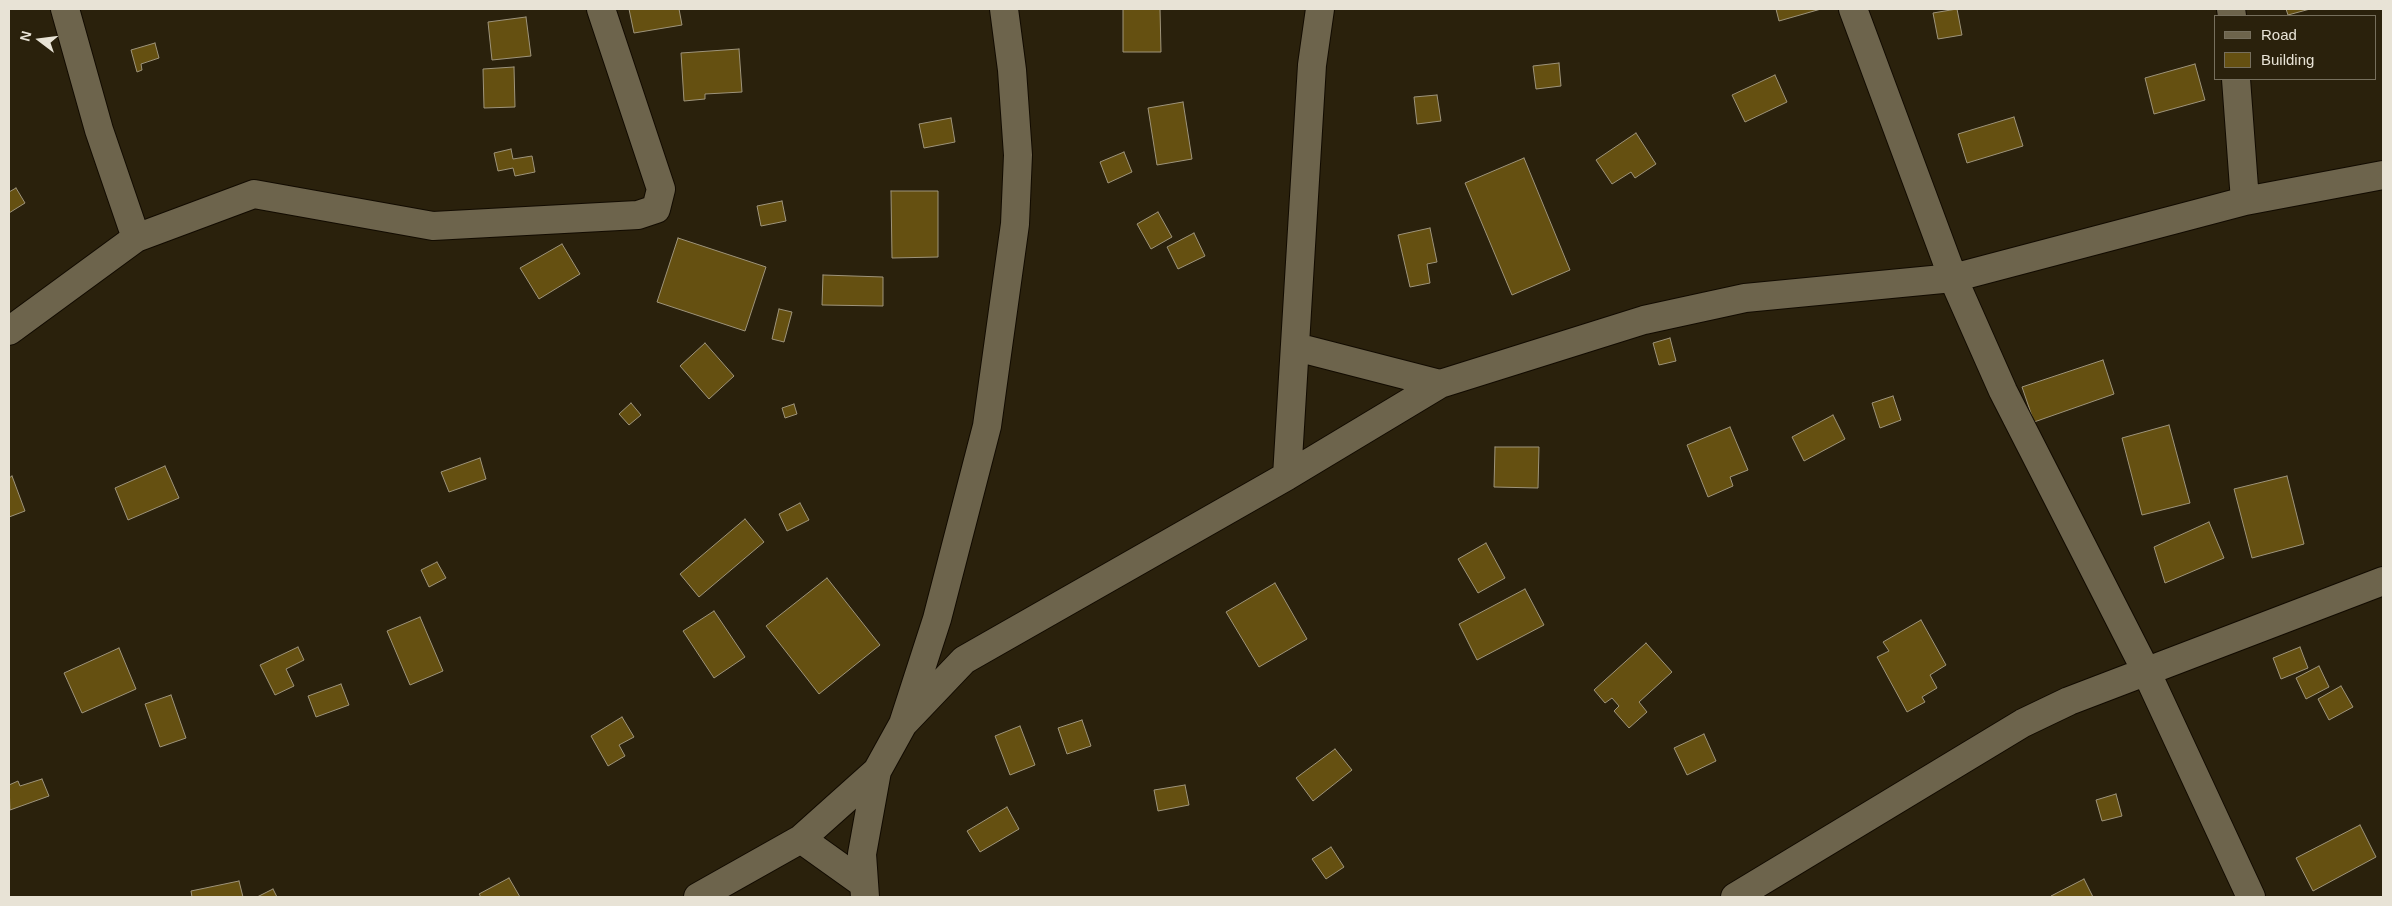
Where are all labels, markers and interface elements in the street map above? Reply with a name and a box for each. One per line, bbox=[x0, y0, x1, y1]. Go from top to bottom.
north arrow bbox=[15, 15, 65, 65]
legend bbox=[2214, 15, 2377, 80]
text: Road bbox=[2261, 26, 2297, 43]
text: N bbox=[16, 29, 35, 43]
text: Building bbox=[2261, 51, 2314, 68]

